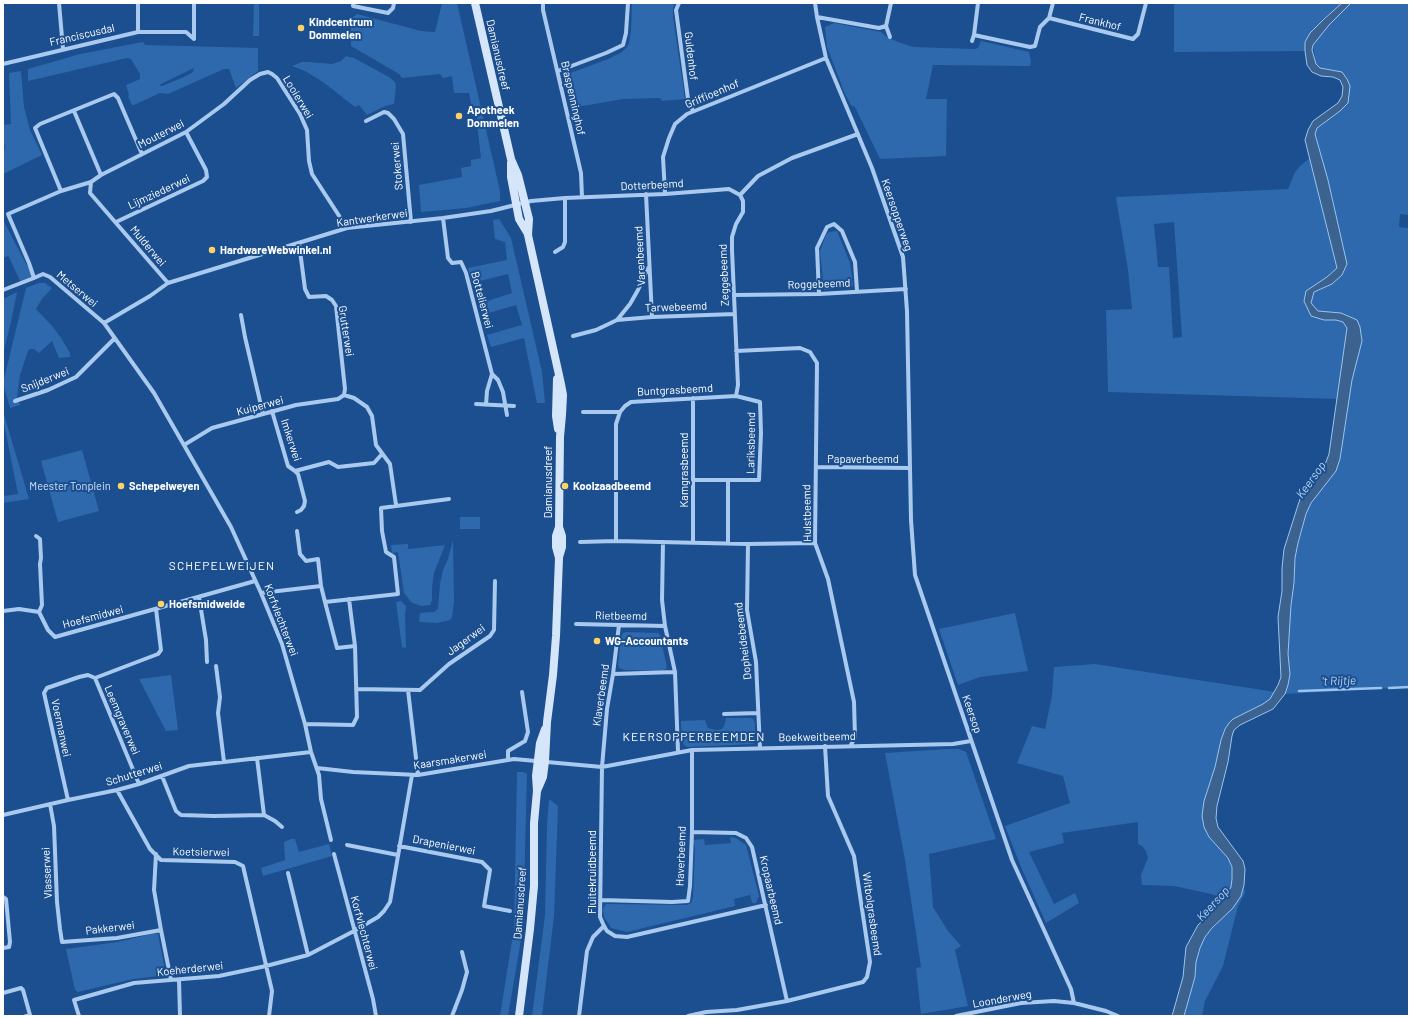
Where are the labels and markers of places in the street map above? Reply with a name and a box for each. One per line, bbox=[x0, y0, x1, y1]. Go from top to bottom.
place label: Kindcentrum Dommelen bbox=[309, 15, 372, 41]
marker: Kindcentrum Dommelen bbox=[296, 23, 306, 33]
place label: Apotheek Dommelen bbox=[467, 103, 519, 129]
marker: Apotheek Dommelen bbox=[454, 111, 464, 121]
place label: HardwareWebwinkel.nl bbox=[220, 243, 331, 257]
marker: HardwareWebwinkel.nl bbox=[207, 245, 217, 255]
place label: Schepelweyen bbox=[129, 479, 199, 493]
place label: Koolzaadbeemd bbox=[573, 479, 651, 493]
marker: Schepelweyen bbox=[116, 481, 126, 491]
marker: Koolzaadbeemd bbox=[560, 481, 570, 491]
place label: Hoefsmidweide bbox=[169, 597, 245, 611]
marker: Hoefsmidweide bbox=[156, 599, 166, 609]
place label: WG-Accountants bbox=[605, 634, 688, 648]
marker: WG-Accountants bbox=[592, 636, 602, 646]

